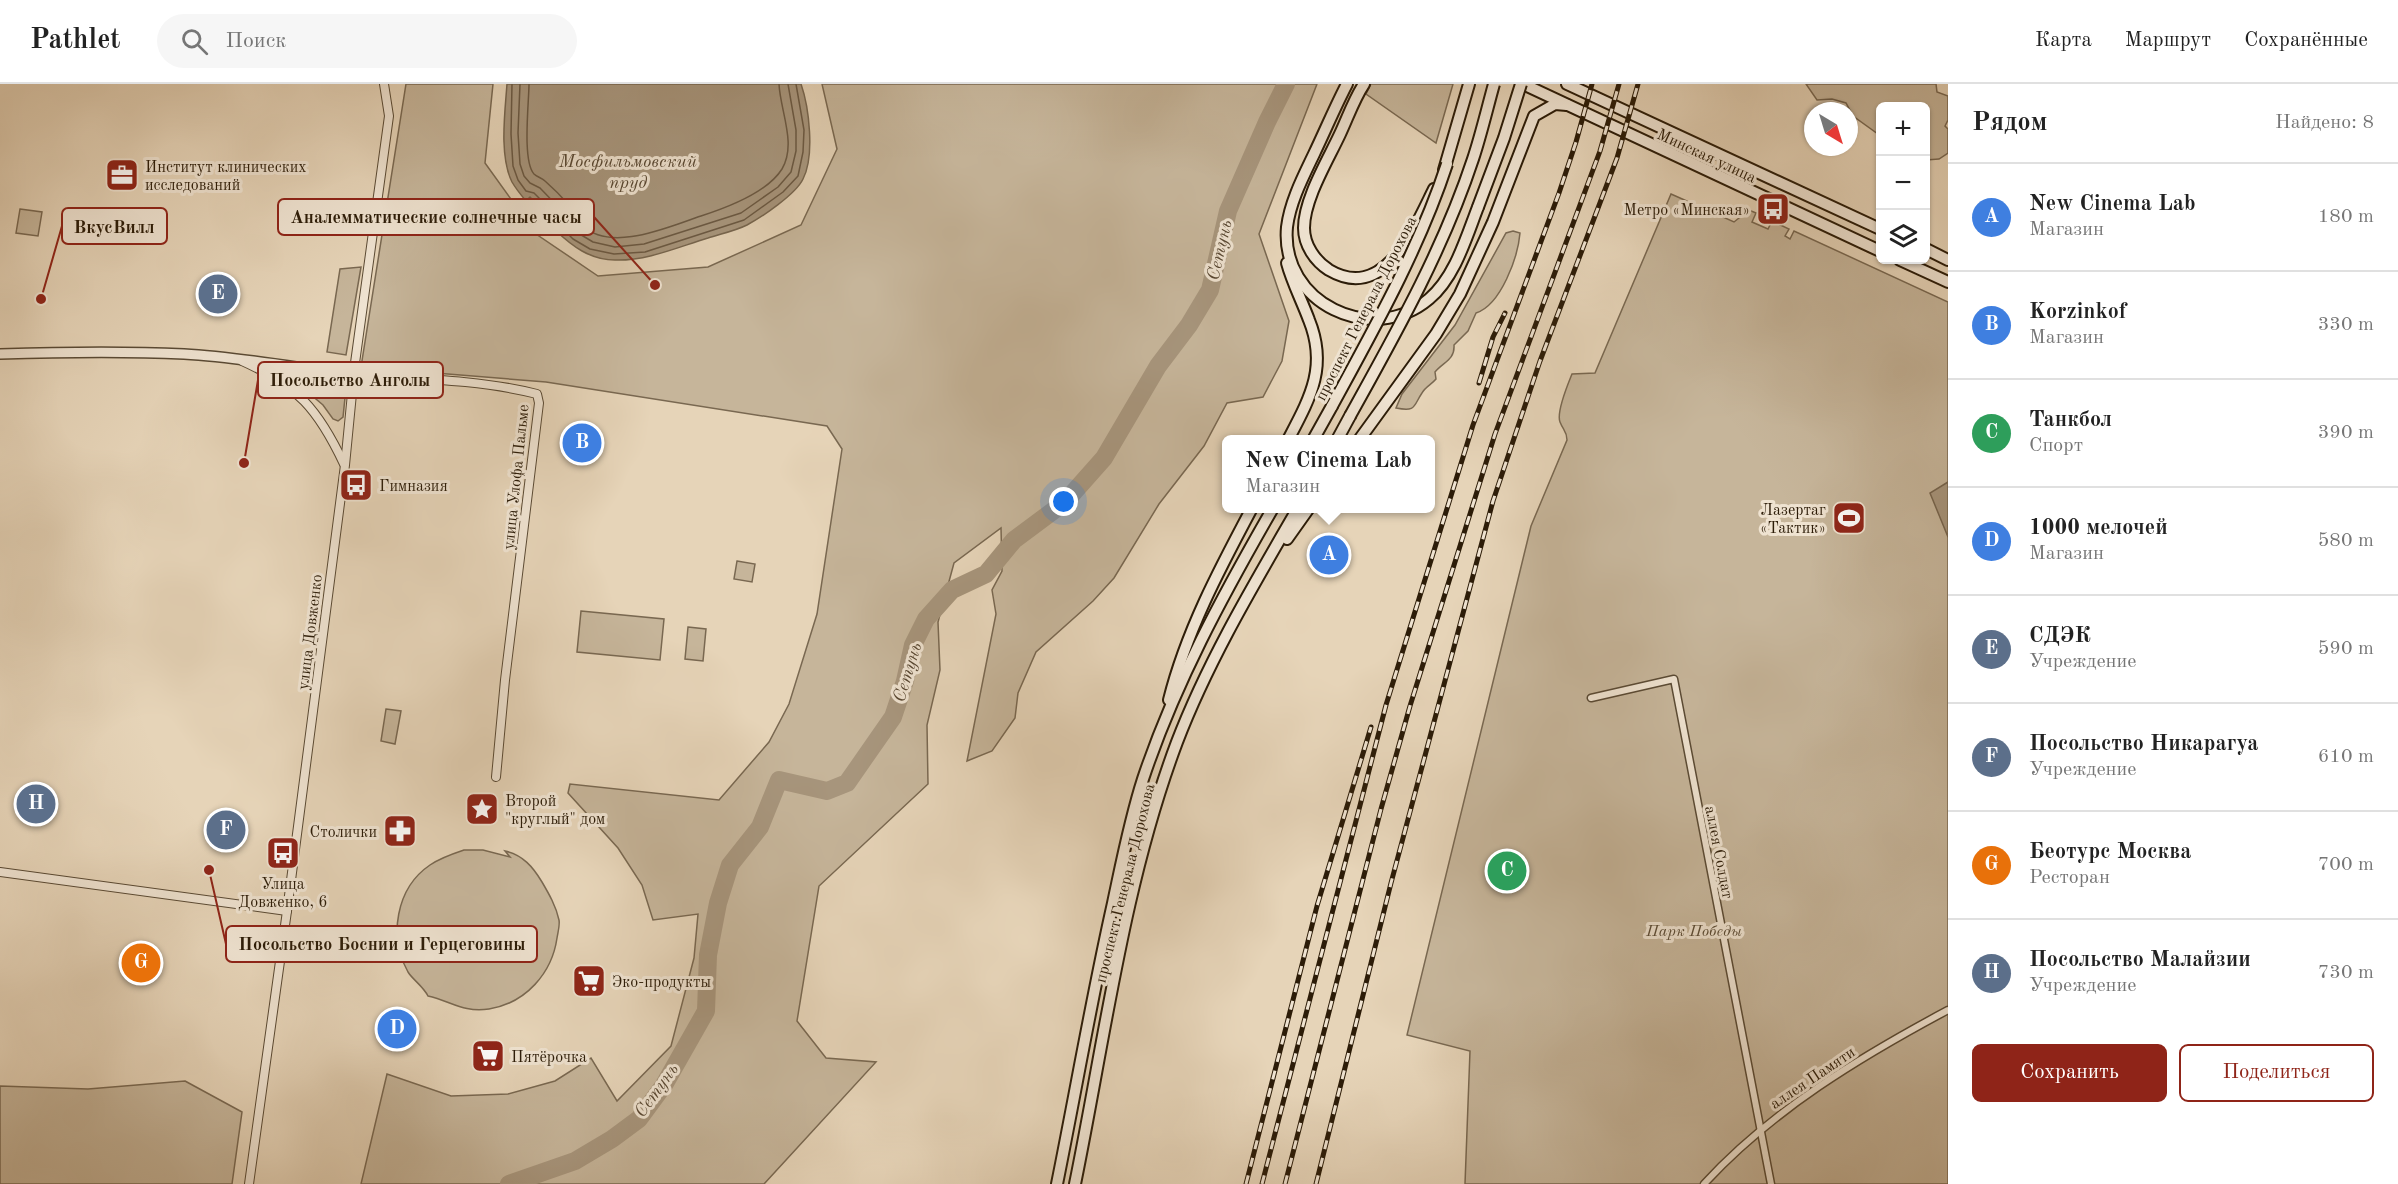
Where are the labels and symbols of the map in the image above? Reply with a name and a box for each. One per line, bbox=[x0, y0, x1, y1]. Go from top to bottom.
north arrow bbox=[1804, 102, 1858, 156]
street label: Минская улица bbox=[1654, 127, 1758, 187]
water label: Мосфильмовский пруд bbox=[558, 153, 697, 192]
office icon: Институт клинических исследований bbox=[104, 157, 140, 193]
place label: Институт клинических исследований bbox=[145, 160, 307, 194]
bus stop icon: Метро «Минская» bbox=[1755, 191, 1791, 227]
callout: Аналемматические солнечные часы bbox=[278, 199, 594, 235]
place label: Метро «Минская» bbox=[1624, 203, 1750, 219]
callout: ВкусВилл bbox=[62, 208, 167, 244]
text: Аналемматические солнечные часы bbox=[290, 209, 582, 227]
street label: проспект Генерала Дорохова bbox=[1313, 214, 1420, 404]
water label: Сетунь bbox=[1204, 218, 1236, 282]
text: ВкусВилл bbox=[73, 219, 155, 237]
pin: E bbox=[198, 272, 238, 316]
callout: Посольство Анголы bbox=[258, 362, 443, 398]
text: Посольство Анголы bbox=[270, 372, 430, 390]
street label: улица Улофа Пальме bbox=[501, 404, 533, 551]
pin: B bbox=[562, 420, 602, 466]
bus stop icon: Гимназия bbox=[338, 467, 374, 503]
place label: Гимназия bbox=[379, 479, 448, 495]
your location bbox=[1049, 487, 1078, 516]
sports icon: Лазертаг «Тактик» bbox=[1831, 500, 1867, 536]
place label: Лазертаг «Тактик» bbox=[1760, 503, 1826, 537]
pin: A bbox=[1310, 532, 1348, 578]
street label: улица Довженко bbox=[296, 573, 326, 691]
water label: Сетунь bbox=[890, 640, 926, 704]
pin: H bbox=[16, 782, 56, 826]
street label: проспект Генерала Дорохова bbox=[1093, 782, 1158, 985]
place icon: Второй "круглый" дом bbox=[464, 791, 500, 827]
place label: Второй "круглый" дом bbox=[505, 794, 605, 828]
street label: аллея Солдат bbox=[1701, 805, 1735, 900]
pin: F bbox=[206, 808, 246, 852]
pharmacy icon: Столички bbox=[382, 813, 418, 849]
place label: Столички bbox=[309, 825, 377, 841]
bus stop icon: Улица Довженко, 6 bbox=[265, 835, 301, 871]
pin: C bbox=[1488, 848, 1526, 894]
place label: Улица Довженко, 6 bbox=[238, 877, 328, 911]
park label: Парк Победы bbox=[1645, 924, 1742, 940]
callout: Посольство Боснии и Герцеговины bbox=[226, 926, 537, 962]
text: Посольство Боснии и Герцеговины bbox=[238, 936, 526, 954]
pin: G bbox=[122, 940, 160, 986]
supermarket icon: Эко-продукты bbox=[571, 963, 607, 999]
place label: Эко-продукты bbox=[612, 975, 711, 991]
pin: D bbox=[378, 1006, 416, 1052]
supermarket icon: Пятёрочка bbox=[470, 1038, 506, 1074]
street label: аллея Памяти bbox=[1768, 1045, 1858, 1113]
place label: Пятёрочка bbox=[511, 1050, 587, 1066]
water label: Сетунь bbox=[631, 1060, 682, 1121]

